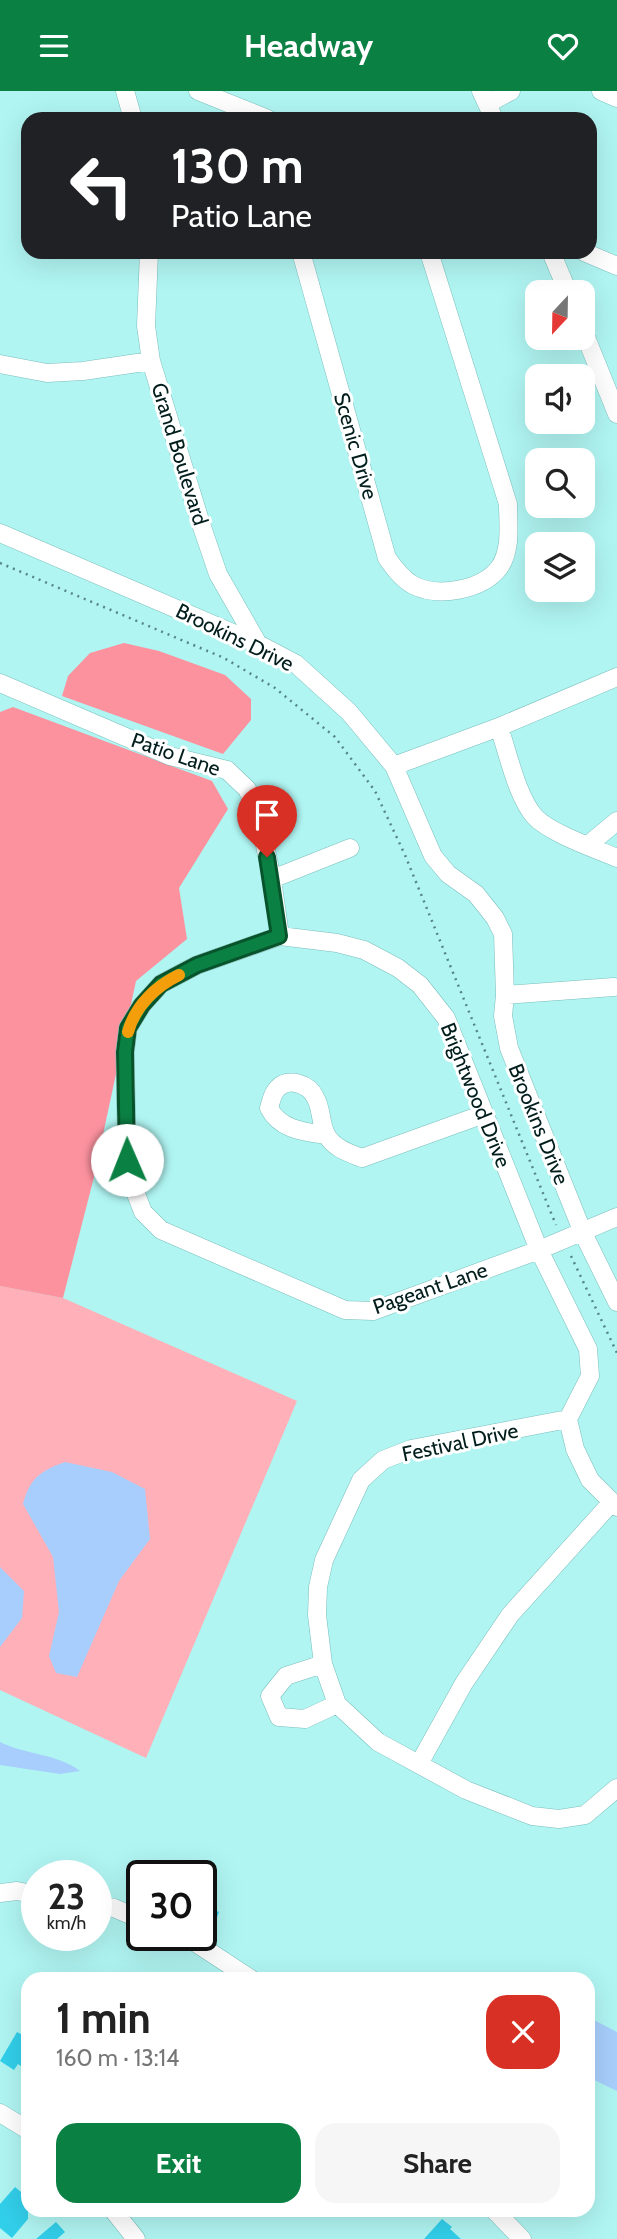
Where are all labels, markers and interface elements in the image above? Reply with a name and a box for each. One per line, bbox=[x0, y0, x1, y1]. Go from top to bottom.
text: Headway bbox=[244, 26, 373, 65]
icon: menu bbox=[35, 27, 73, 65]
icon: heart bbox=[544, 27, 582, 65]
text: 130 m bbox=[171, 136, 304, 195]
icon: left bbox=[56, 140, 147, 231]
text: Patio Lane bbox=[171, 196, 312, 235]
north arrow bbox=[525, 280, 595, 350]
map controls bbox=[525, 280, 595, 602]
button: sound bbox=[525, 364, 595, 434]
street label: Grand Boulevard bbox=[146, 380, 214, 528]
street label: Scenic Drive bbox=[329, 390, 383, 503]
button: search bbox=[525, 448, 595, 518]
button: layers bbox=[525, 532, 595, 602]
street label: Brookins Drive bbox=[172, 598, 298, 676]
street label: Patio Lane bbox=[128, 727, 224, 781]
pin bbox=[237, 785, 297, 857]
icon: arrive bbox=[248, 796, 286, 834]
street label: Brightwood Drive bbox=[436, 1019, 517, 1171]
street label: Brookins Drive bbox=[503, 1060, 575, 1188]
position arrow bbox=[90, 1123, 164, 1197]
street label: Pageant Lane bbox=[369, 1257, 491, 1319]
street label: Festival Drive bbox=[400, 1417, 521, 1467]
speed limit sign: 30 bbox=[126, 1860, 217, 1951]
text: 23 bbox=[48, 1875, 85, 1918]
text: km/h bbox=[47, 1912, 86, 1934]
text: 1 min bbox=[56, 1992, 151, 2044]
button: close bbox=[486, 1995, 560, 2069]
text: 160 m · 13:14 bbox=[56, 2044, 179, 2072]
button: Exit bbox=[56, 2123, 301, 2203]
button: Share bbox=[315, 2123, 560, 2203]

